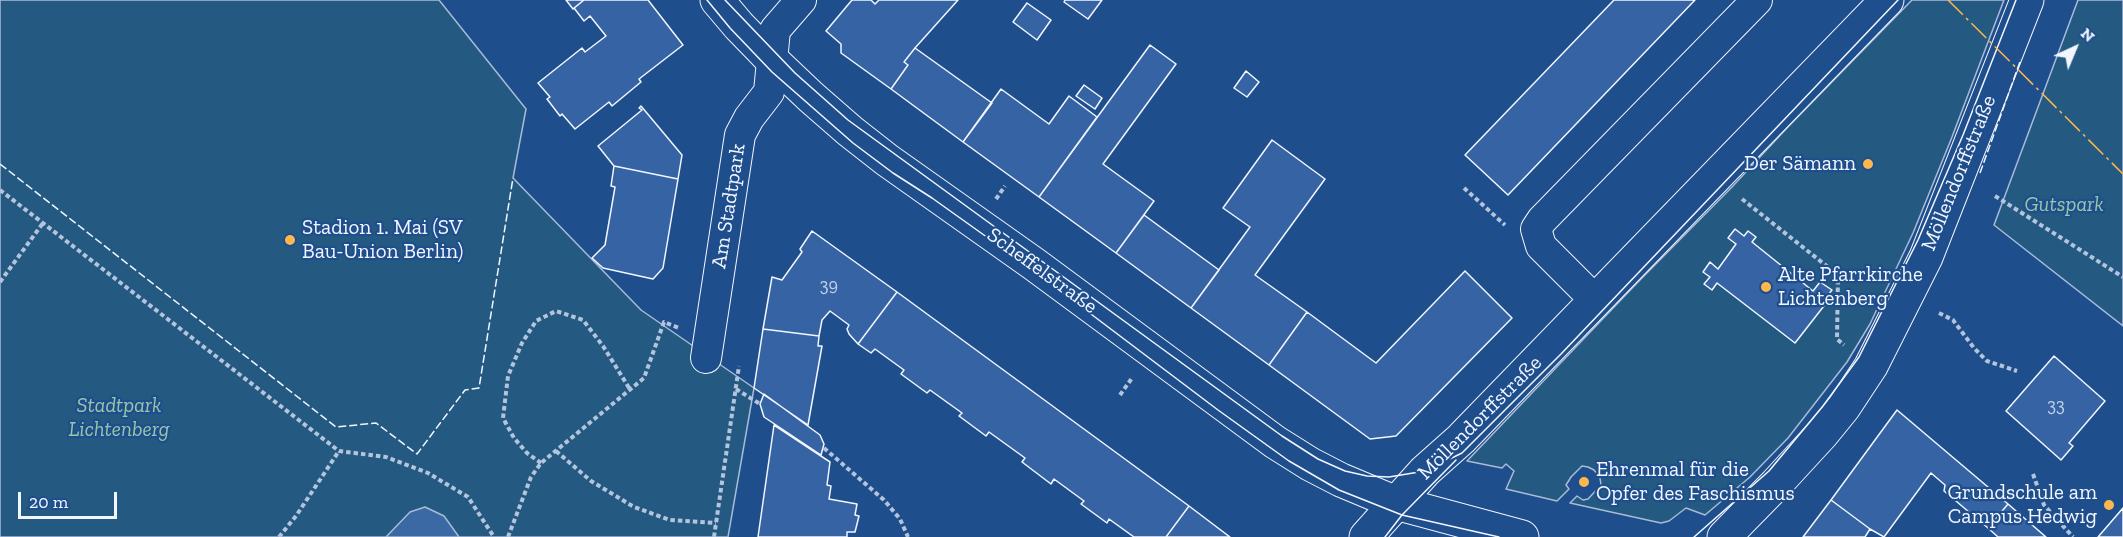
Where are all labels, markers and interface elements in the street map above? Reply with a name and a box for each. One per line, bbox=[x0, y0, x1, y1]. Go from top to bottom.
north arrow bbox=[2045, 18, 2105, 78]
text: N bbox=[2077, 24, 2099, 46]
street label: Möllendorffstraße bbox=[1916, 92, 2002, 254]
street label: Am Stadtpark bbox=[707, 142, 751, 270]
place label: Der Sämann bbox=[1744, 151, 1856, 177]
marker: Der Sämann bbox=[1861, 157, 1875, 171]
park label: Gutspark bbox=[2024, 192, 2104, 218]
place label: Stadion 1. Mai (SV Bau-Union Berlin) bbox=[302, 215, 463, 265]
street label: Scheffelstraße bbox=[982, 223, 1102, 319]
marker: Stadion 1. Mai (SV Bau-Union Berlin) bbox=[283, 233, 297, 247]
place label: Alte Pfarrkirche Lichtenberg bbox=[1778, 262, 1923, 312]
house number: 39 bbox=[820, 275, 838, 297]
marker: Alte Pfarrkirche Lichtenberg bbox=[1759, 280, 1773, 294]
street label: Möllendorffstraße bbox=[1413, 351, 1547, 485]
park label: Stadtpark Lichtenberg bbox=[68, 393, 170, 443]
house number: 33 bbox=[2047, 395, 2065, 417]
place label: Ehrenmal für die Opfer des Faschismus bbox=[1596, 457, 1795, 507]
marker: Ehrenmal für die Opfer des Faschismus bbox=[1577, 475, 1591, 489]
scale bar bbox=[21, 480, 120, 518]
place label: Grundschule am Campus Hedwig bbox=[1947, 480, 2097, 530]
text: 20 m bbox=[29, 491, 68, 513]
marker: Grundschule am Campus Hedwig bbox=[2102, 498, 2116, 512]

